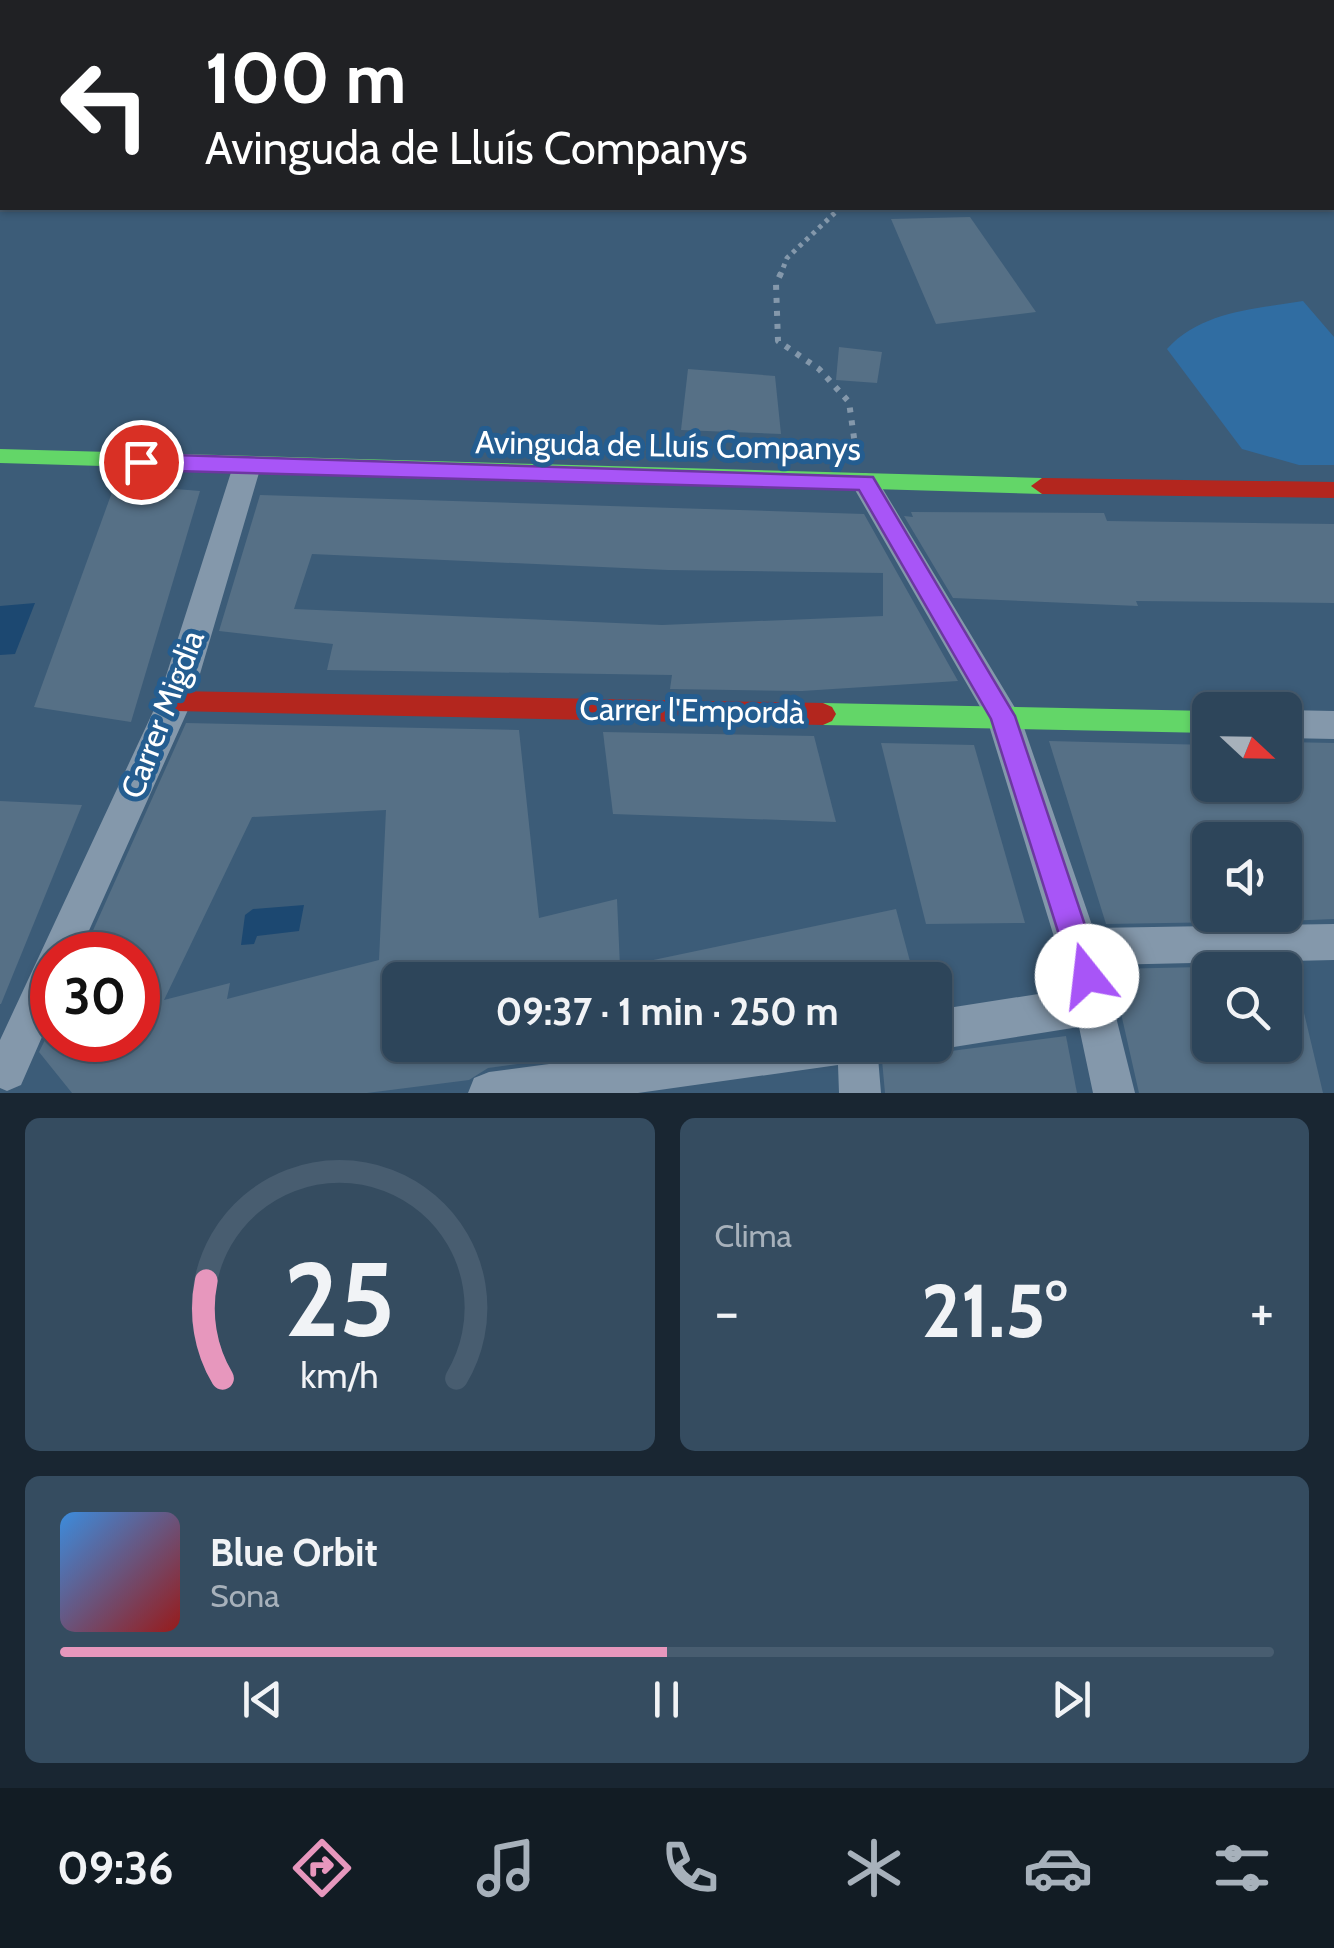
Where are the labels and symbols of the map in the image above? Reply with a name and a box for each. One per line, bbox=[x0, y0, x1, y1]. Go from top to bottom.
pin bbox=[99, 420, 184, 505]
street label: Avinguda de Lluís Companys bbox=[475, 422, 861, 468]
street label: Carrer Migdia bbox=[112, 624, 212, 804]
street label: Carrer l'Empordà bbox=[579, 689, 806, 731]
north arrow bbox=[1192, 692, 1302, 802]
position arrow bbox=[1035, 924, 1139, 1028]
speed limit sign: 30 bbox=[30, 932, 160, 1062]

